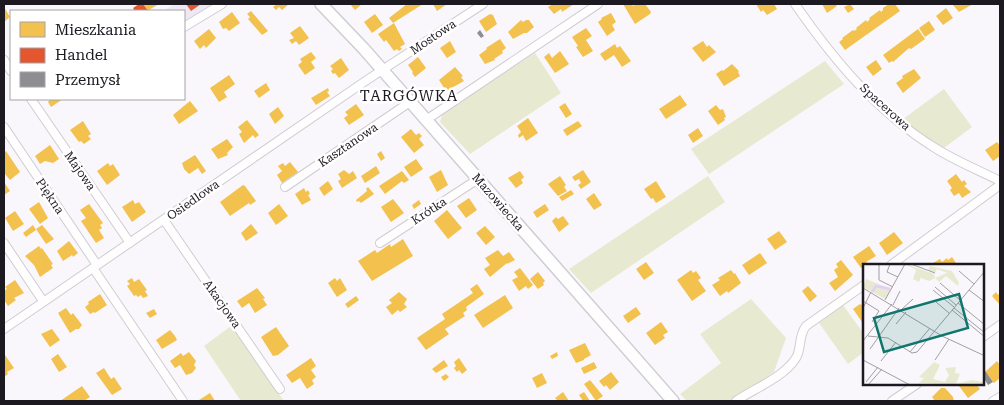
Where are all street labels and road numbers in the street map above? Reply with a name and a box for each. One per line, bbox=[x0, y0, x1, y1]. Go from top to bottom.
street label: Mostowa bbox=[407, 16, 459, 57]
street label: Spacerowa bbox=[857, 81, 913, 134]
street label: Kasztanowa bbox=[316, 120, 381, 170]
street label: Majowa bbox=[61, 149, 99, 194]
street label: Mazowiecka bbox=[469, 170, 527, 234]
street label: Piękna bbox=[33, 176, 67, 217]
street label: Osiedlowa bbox=[164, 177, 222, 223]
street label: Krótka bbox=[409, 194, 450, 228]
street label: Akacjowa bbox=[200, 277, 244, 331]

